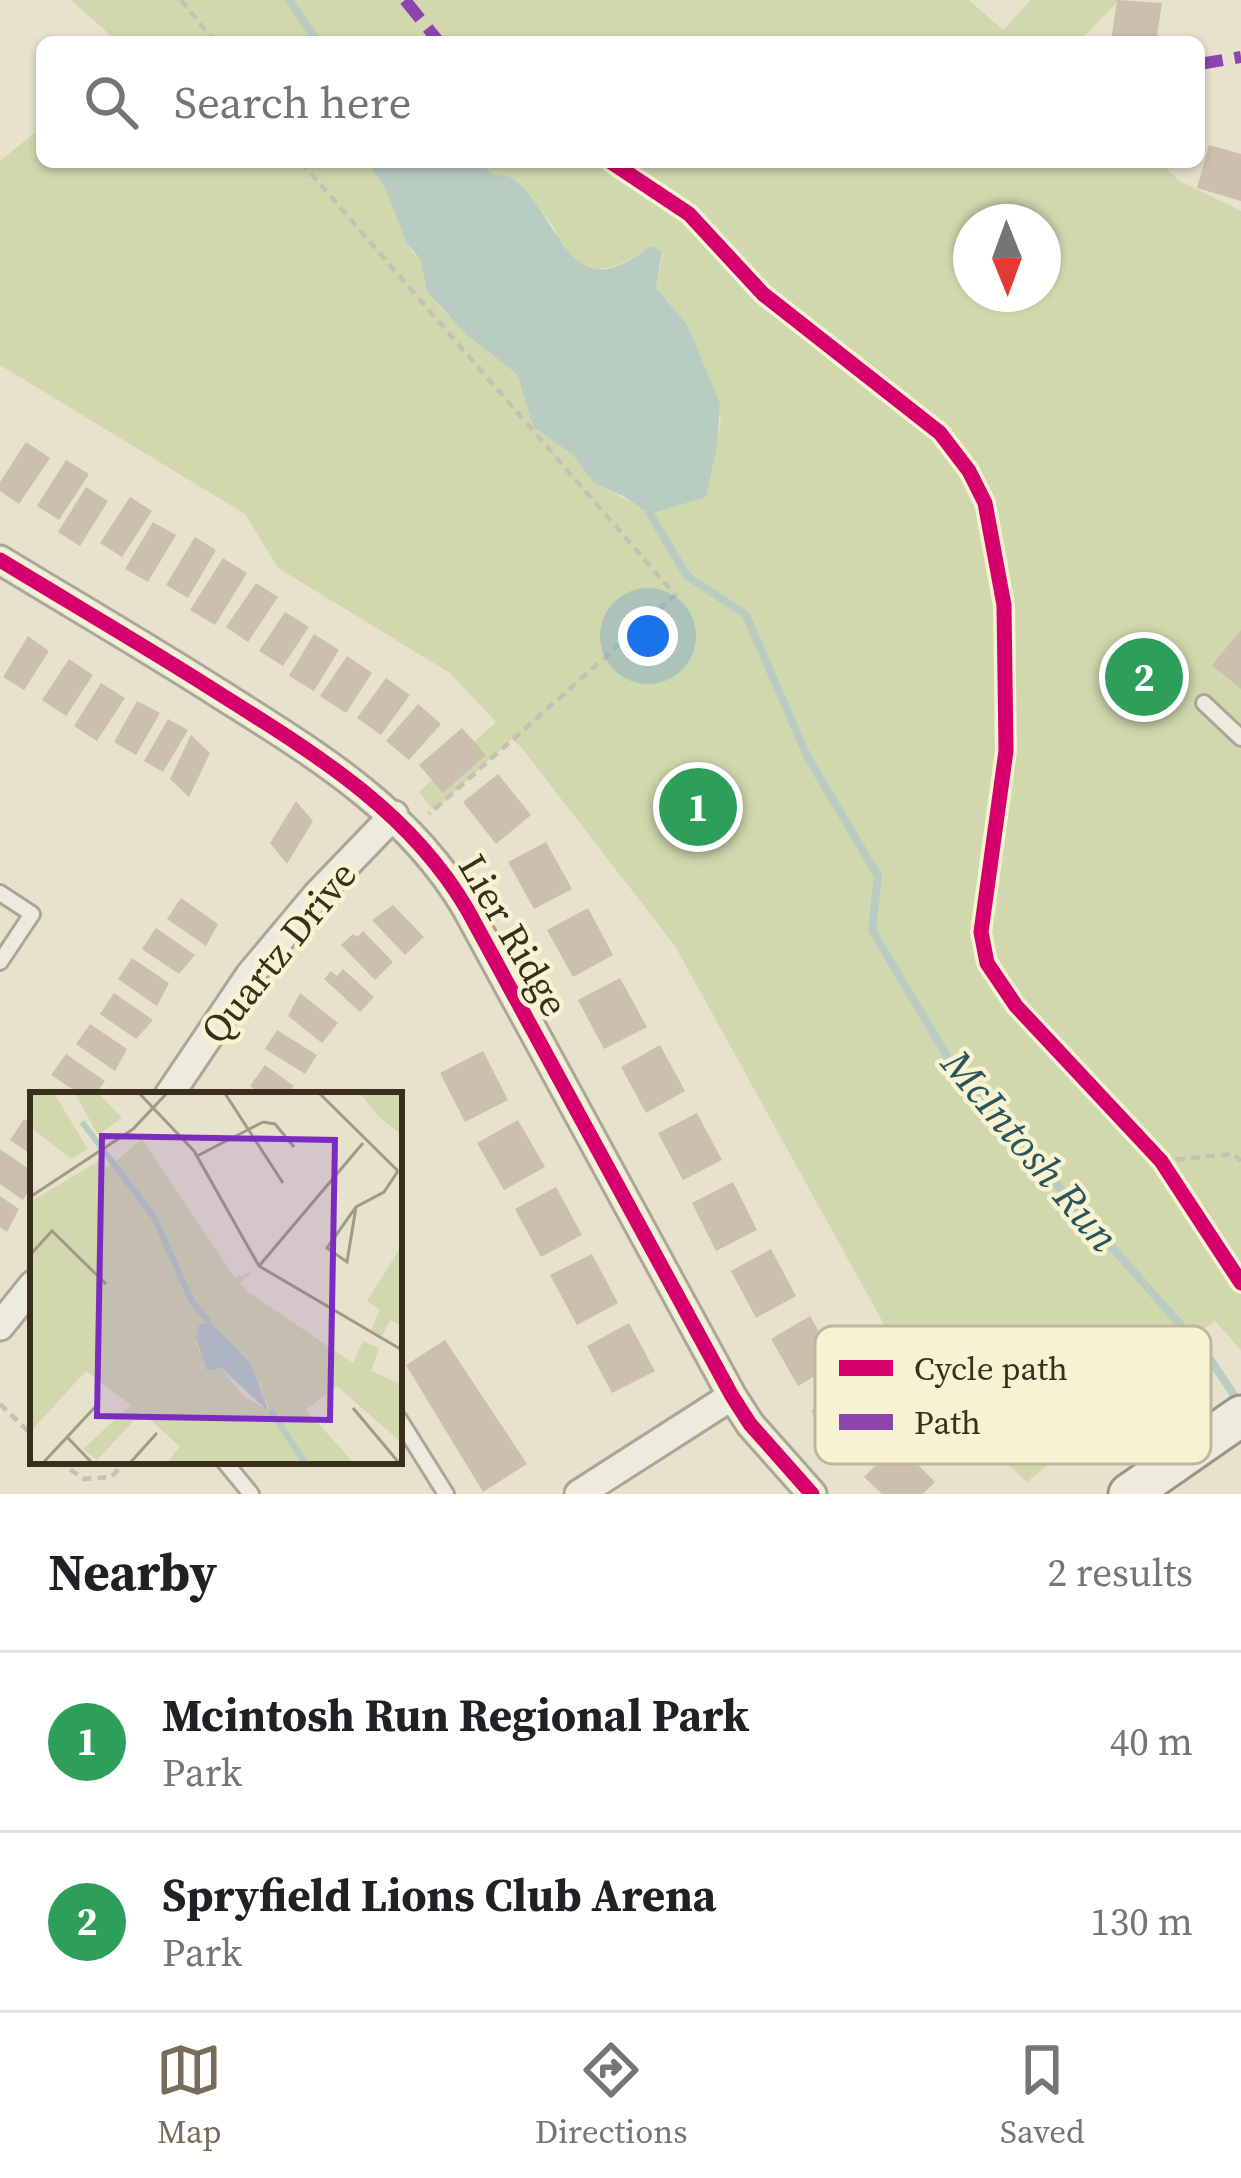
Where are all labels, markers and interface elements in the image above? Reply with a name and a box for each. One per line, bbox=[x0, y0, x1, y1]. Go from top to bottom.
search box bbox=[36, 36, 1205, 168]
icon: search bbox=[78, 69, 144, 135]
text: Search here bbox=[174, 71, 411, 133]
north arrow bbox=[953, 204, 1061, 312]
your location bbox=[618, 606, 678, 666]
pin: 2 bbox=[1105, 632, 1183, 722]
pin: 1 bbox=[659, 762, 737, 852]
street label: Lier Ridge bbox=[446, 845, 581, 1026]
street label: Quartz Drive bbox=[188, 850, 368, 1055]
water label: McIntosh Run bbox=[928, 1035, 1133, 1264]
inset map bbox=[30, 1092, 402, 1464]
legend bbox=[815, 1326, 1211, 1464]
text: Cycle path bbox=[914, 1346, 1068, 1391]
text: Path bbox=[914, 1400, 981, 1445]
text: Nearby bbox=[48, 1537, 217, 1607]
text: 2 results bbox=[1048, 1546, 1193, 1599]
text: Mcintosh Run Regional Park bbox=[162, 1684, 749, 1746]
text: 1 bbox=[76, 1715, 98, 1768]
text: 40 m bbox=[1110, 1715, 1193, 1768]
text: Park bbox=[162, 1746, 242, 1799]
text: Spryfield Lions Club Arena bbox=[162, 1864, 717, 1926]
text: 2 bbox=[76, 1895, 98, 1948]
text: 130 m bbox=[1090, 1895, 1193, 1948]
text: Park bbox=[162, 1926, 242, 1979]
tab: Map bbox=[156, 2037, 222, 2154]
tab: Directions bbox=[535, 2037, 688, 2154]
tab: Saved bbox=[1000, 2037, 1085, 2154]

